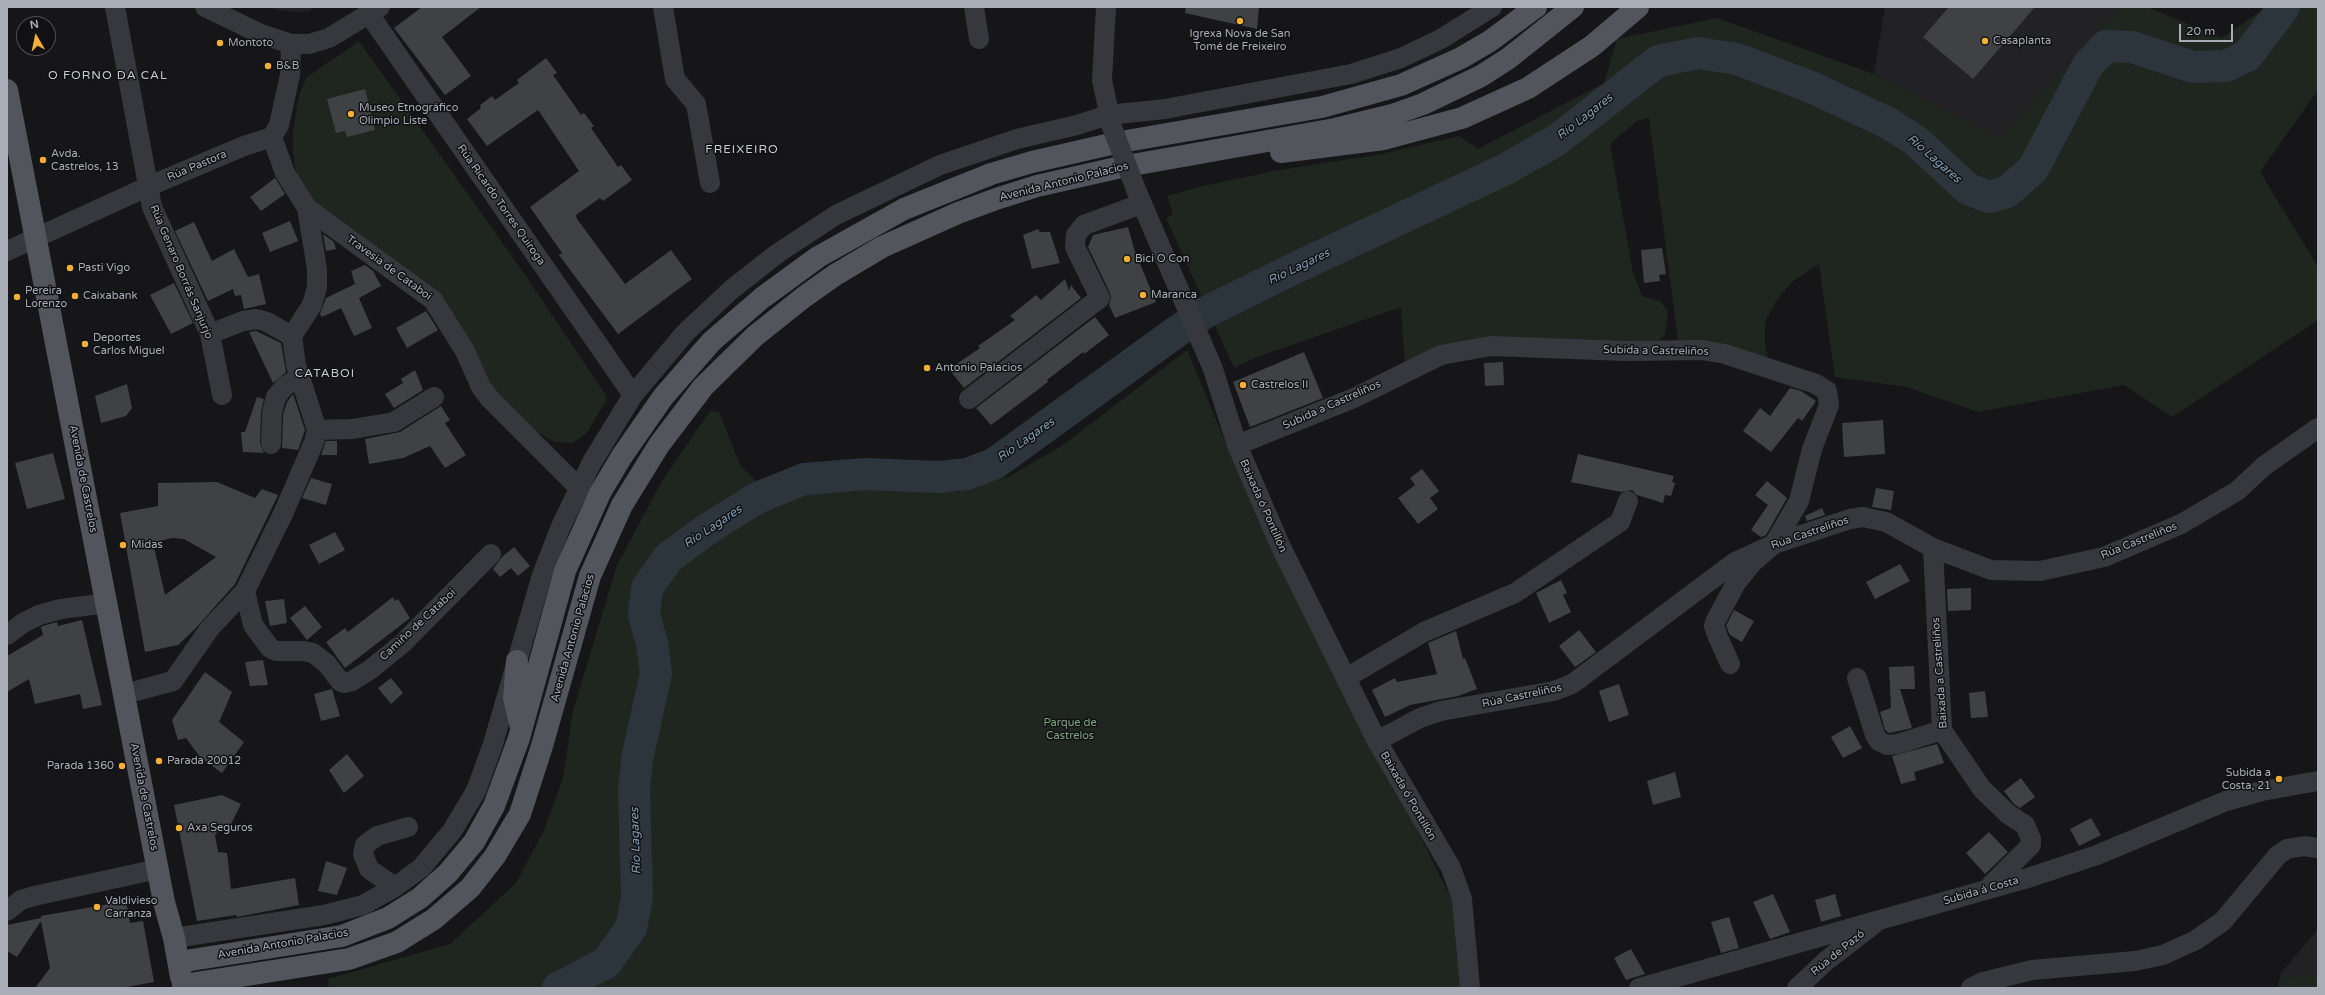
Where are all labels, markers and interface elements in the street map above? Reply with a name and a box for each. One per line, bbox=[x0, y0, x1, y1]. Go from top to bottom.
north arrow bbox=[16, 16, 56, 56]
marker: Igrexa Nova de San Tomé de Freixeiro bbox=[1235, 16, 1245, 26]
scale bar bbox=[2181, 16, 2235, 42]
text: N bbox=[29, 18, 40, 32]
text: 20 m bbox=[2186, 24, 2215, 38]
place label: Igrexa Nova de San Tomé de Freixeiro bbox=[1190, 27, 1290, 53]
place label: Casaplanta bbox=[1993, 34, 2051, 48]
place label: Montoto bbox=[228, 36, 273, 50]
marker: Casaplanta bbox=[1980, 36, 1990, 46]
marker: Montoto bbox=[215, 38, 225, 48]
place label: B&B bbox=[276, 59, 299, 73]
marker: B&B bbox=[263, 61, 273, 71]
district label: O FORNO DA CAL bbox=[48, 69, 168, 83]
water label: Río Lagares bbox=[1554, 91, 1616, 143]
place label: Museo Etnográfico Olimpio Liste bbox=[359, 101, 458, 127]
marker: Museo Etnográfico Olimpio Liste bbox=[346, 109, 356, 119]
water label: Río Lagares bbox=[1904, 132, 1964, 186]
street label: Rúa Ricardo Torres Quiroga bbox=[454, 142, 548, 268]
district label: FREIXEIRO bbox=[705, 143, 779, 157]
place label: Avda. Castrelos, 13 bbox=[51, 147, 119, 173]
street label: Rúa Pastora bbox=[165, 148, 229, 184]
marker: Avda. Castrelos, 13 bbox=[38, 155, 48, 165]
street label: Avenida Antonio Palacios bbox=[998, 160, 1130, 204]
street label: Rúa Genaro Borrás Sanjurjo bbox=[147, 203, 215, 341]
street label: Travesia de Cataboi bbox=[344, 233, 434, 303]
water label: Río Lagares bbox=[1266, 246, 1332, 288]
place label: Bici O Con bbox=[1135, 252, 1189, 266]
marker: Bici O Con bbox=[1122, 254, 1132, 264]
place label: Pasti Vigo bbox=[78, 261, 130, 275]
marker: Pasti Vigo bbox=[65, 263, 75, 273]
place label: Pereira Lorenzo bbox=[25, 284, 67, 310]
place label: Maranca bbox=[1151, 288, 1197, 302]
place label: Caixabank bbox=[83, 289, 138, 303]
marker: Maranca bbox=[1138, 290, 1148, 300]
marker: Caixabank bbox=[70, 291, 80, 301]
marker: Pereira Lorenzo bbox=[12, 292, 22, 302]
place label: Deportes Carlos Miguel bbox=[93, 331, 164, 357]
marker: Deportes Carlos Miguel bbox=[80, 339, 90, 349]
street label: Subida a Castreliños bbox=[1603, 343, 1709, 359]
place label: Antonio Palacios bbox=[935, 361, 1022, 375]
marker: Antonio Palacios bbox=[922, 363, 932, 373]
district label: CATABOI bbox=[295, 367, 355, 381]
street label: Subida a Castreliños bbox=[1281, 377, 1383, 433]
place label: Castrelos II bbox=[1251, 378, 1308, 392]
marker: Castrelos II bbox=[1238, 380, 1248, 390]
water label: Río Lagares bbox=[994, 415, 1058, 465]
street label: Avenida de Castrelos bbox=[66, 424, 100, 534]
street label: Baixada ó Pontillón bbox=[1237, 457, 1289, 555]
water label: Río Lagares bbox=[681, 502, 745, 552]
street label: Rúa Castreliños bbox=[1769, 514, 1851, 552]
street label: Rúa Castreliños bbox=[2099, 520, 2179, 562]
place label: Midas bbox=[131, 538, 163, 552]
marker: Midas bbox=[118, 540, 128, 550]
street label: Avenida Antonio Palacios bbox=[548, 572, 598, 704]
street label: Camiño de Cataboi bbox=[377, 586, 459, 664]
street label: Baixada a Castreliños bbox=[1930, 617, 1950, 729]
street label: Rúa Castreliños bbox=[1481, 681, 1563, 711]
park label: Parque de Castrelos bbox=[1043, 716, 1097, 742]
street label: Avenida de Castrelos bbox=[127, 742, 161, 852]
street label: Baixada ó Pontillón bbox=[1377, 749, 1439, 843]
place label: Parada 20012 bbox=[167, 754, 241, 768]
marker: Parada 20012 bbox=[154, 756, 164, 766]
place label: Parada 1360 bbox=[47, 759, 114, 773]
marker: Parada 1360 bbox=[117, 761, 127, 771]
place label: Subida a Costa, 21 bbox=[2222, 766, 2271, 792]
marker: Subida a Costa, 21 bbox=[2274, 774, 2284, 784]
water label: Río Lagares bbox=[628, 807, 644, 875]
place label: Axa Seguros bbox=[187, 821, 253, 835]
marker: Axa Seguros bbox=[174, 823, 184, 833]
street label: Subida á Costa bbox=[1942, 874, 2020, 908]
place label: Valdivieso Carranza bbox=[105, 894, 157, 920]
marker: Valdivieso Carranza bbox=[92, 902, 102, 912]
street label: Avenida Antonio Palacios bbox=[217, 926, 349, 962]
street label: Rúa de Pazó bbox=[1809, 927, 1867, 979]

